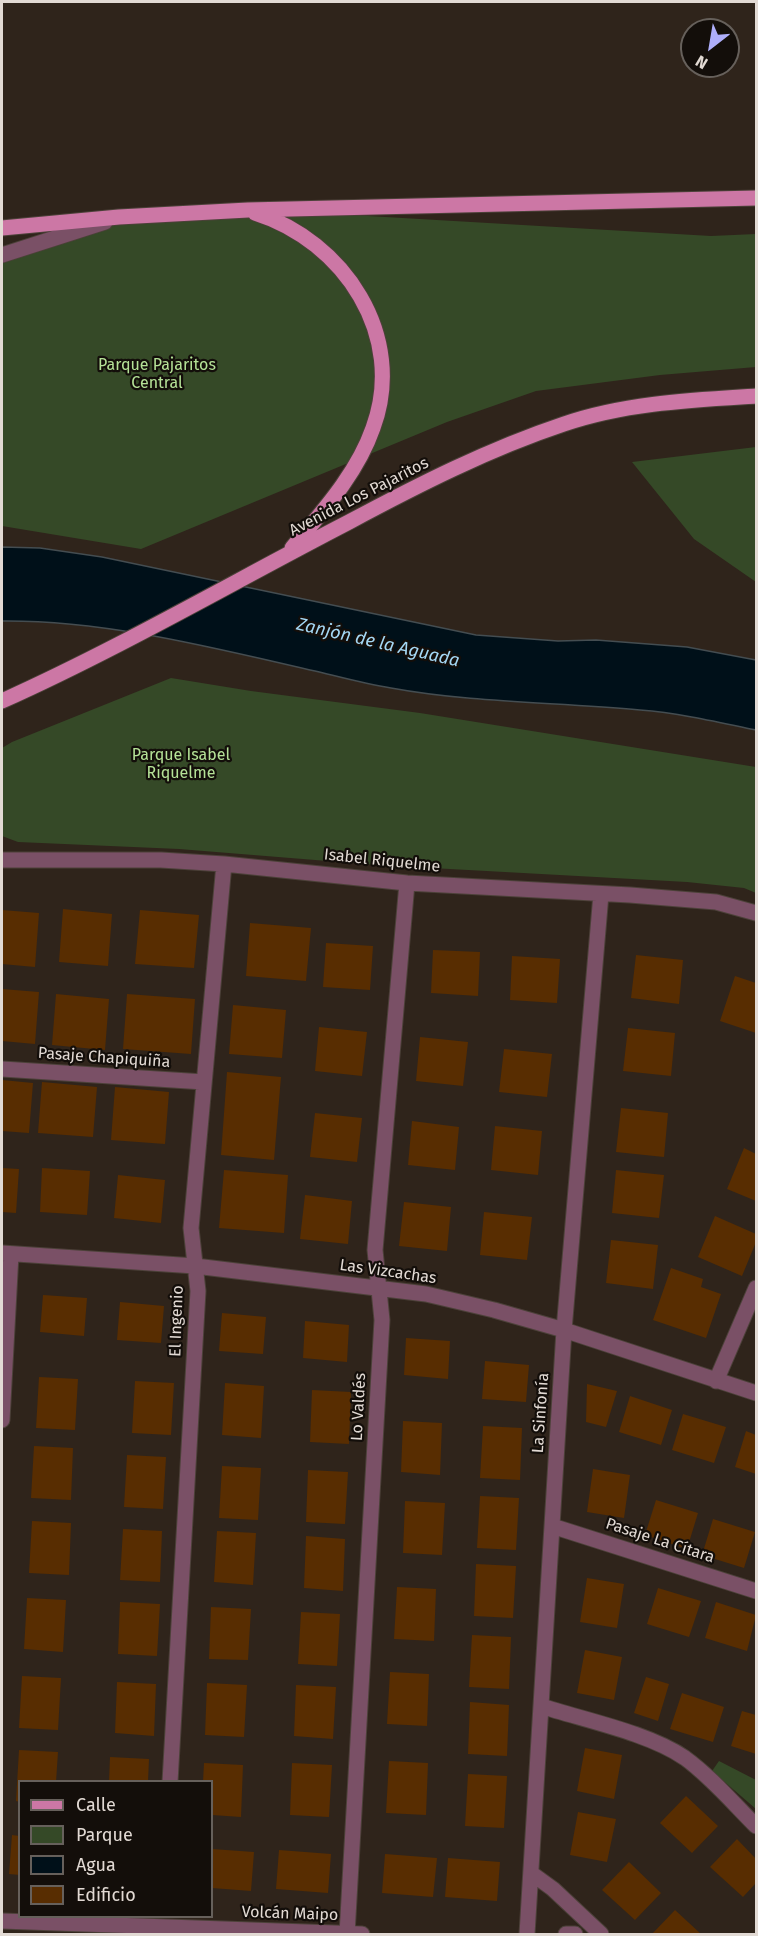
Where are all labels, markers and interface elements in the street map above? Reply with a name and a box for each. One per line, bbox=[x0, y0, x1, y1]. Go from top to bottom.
north arrow bbox=[680, 18, 740, 78]
text: N bbox=[692, 51, 711, 73]
park label: Parque Pajaritos Central bbox=[98, 356, 216, 394]
street label: Avenida Los Pajaritos bbox=[286, 454, 432, 540]
water label: Zanjón de la Aguada bbox=[294, 614, 462, 672]
park label: Parque Isabel Riquelme bbox=[132, 746, 230, 784]
street label: Isabel Riquelme bbox=[323, 845, 441, 877]
street label: Pasaje Chapiquiña bbox=[37, 1044, 171, 1072]
street label: Las Vizcachas bbox=[338, 1256, 438, 1288]
street label: El Ingenio bbox=[166, 1285, 188, 1357]
street label: Lo Valdés bbox=[348, 1372, 370, 1442]
street label: La Sinfonía bbox=[529, 1372, 553, 1454]
street label: Pasaje La Cítara bbox=[603, 1514, 717, 1568]
legend bbox=[18, 1780, 213, 1918]
text: Calle bbox=[76, 1794, 116, 1816]
text: Parque bbox=[76, 1824, 133, 1846]
text: Agua bbox=[76, 1854, 116, 1876]
text: Edificio bbox=[76, 1884, 136, 1906]
street label: Volcán Maipo bbox=[241, 1903, 339, 1925]

